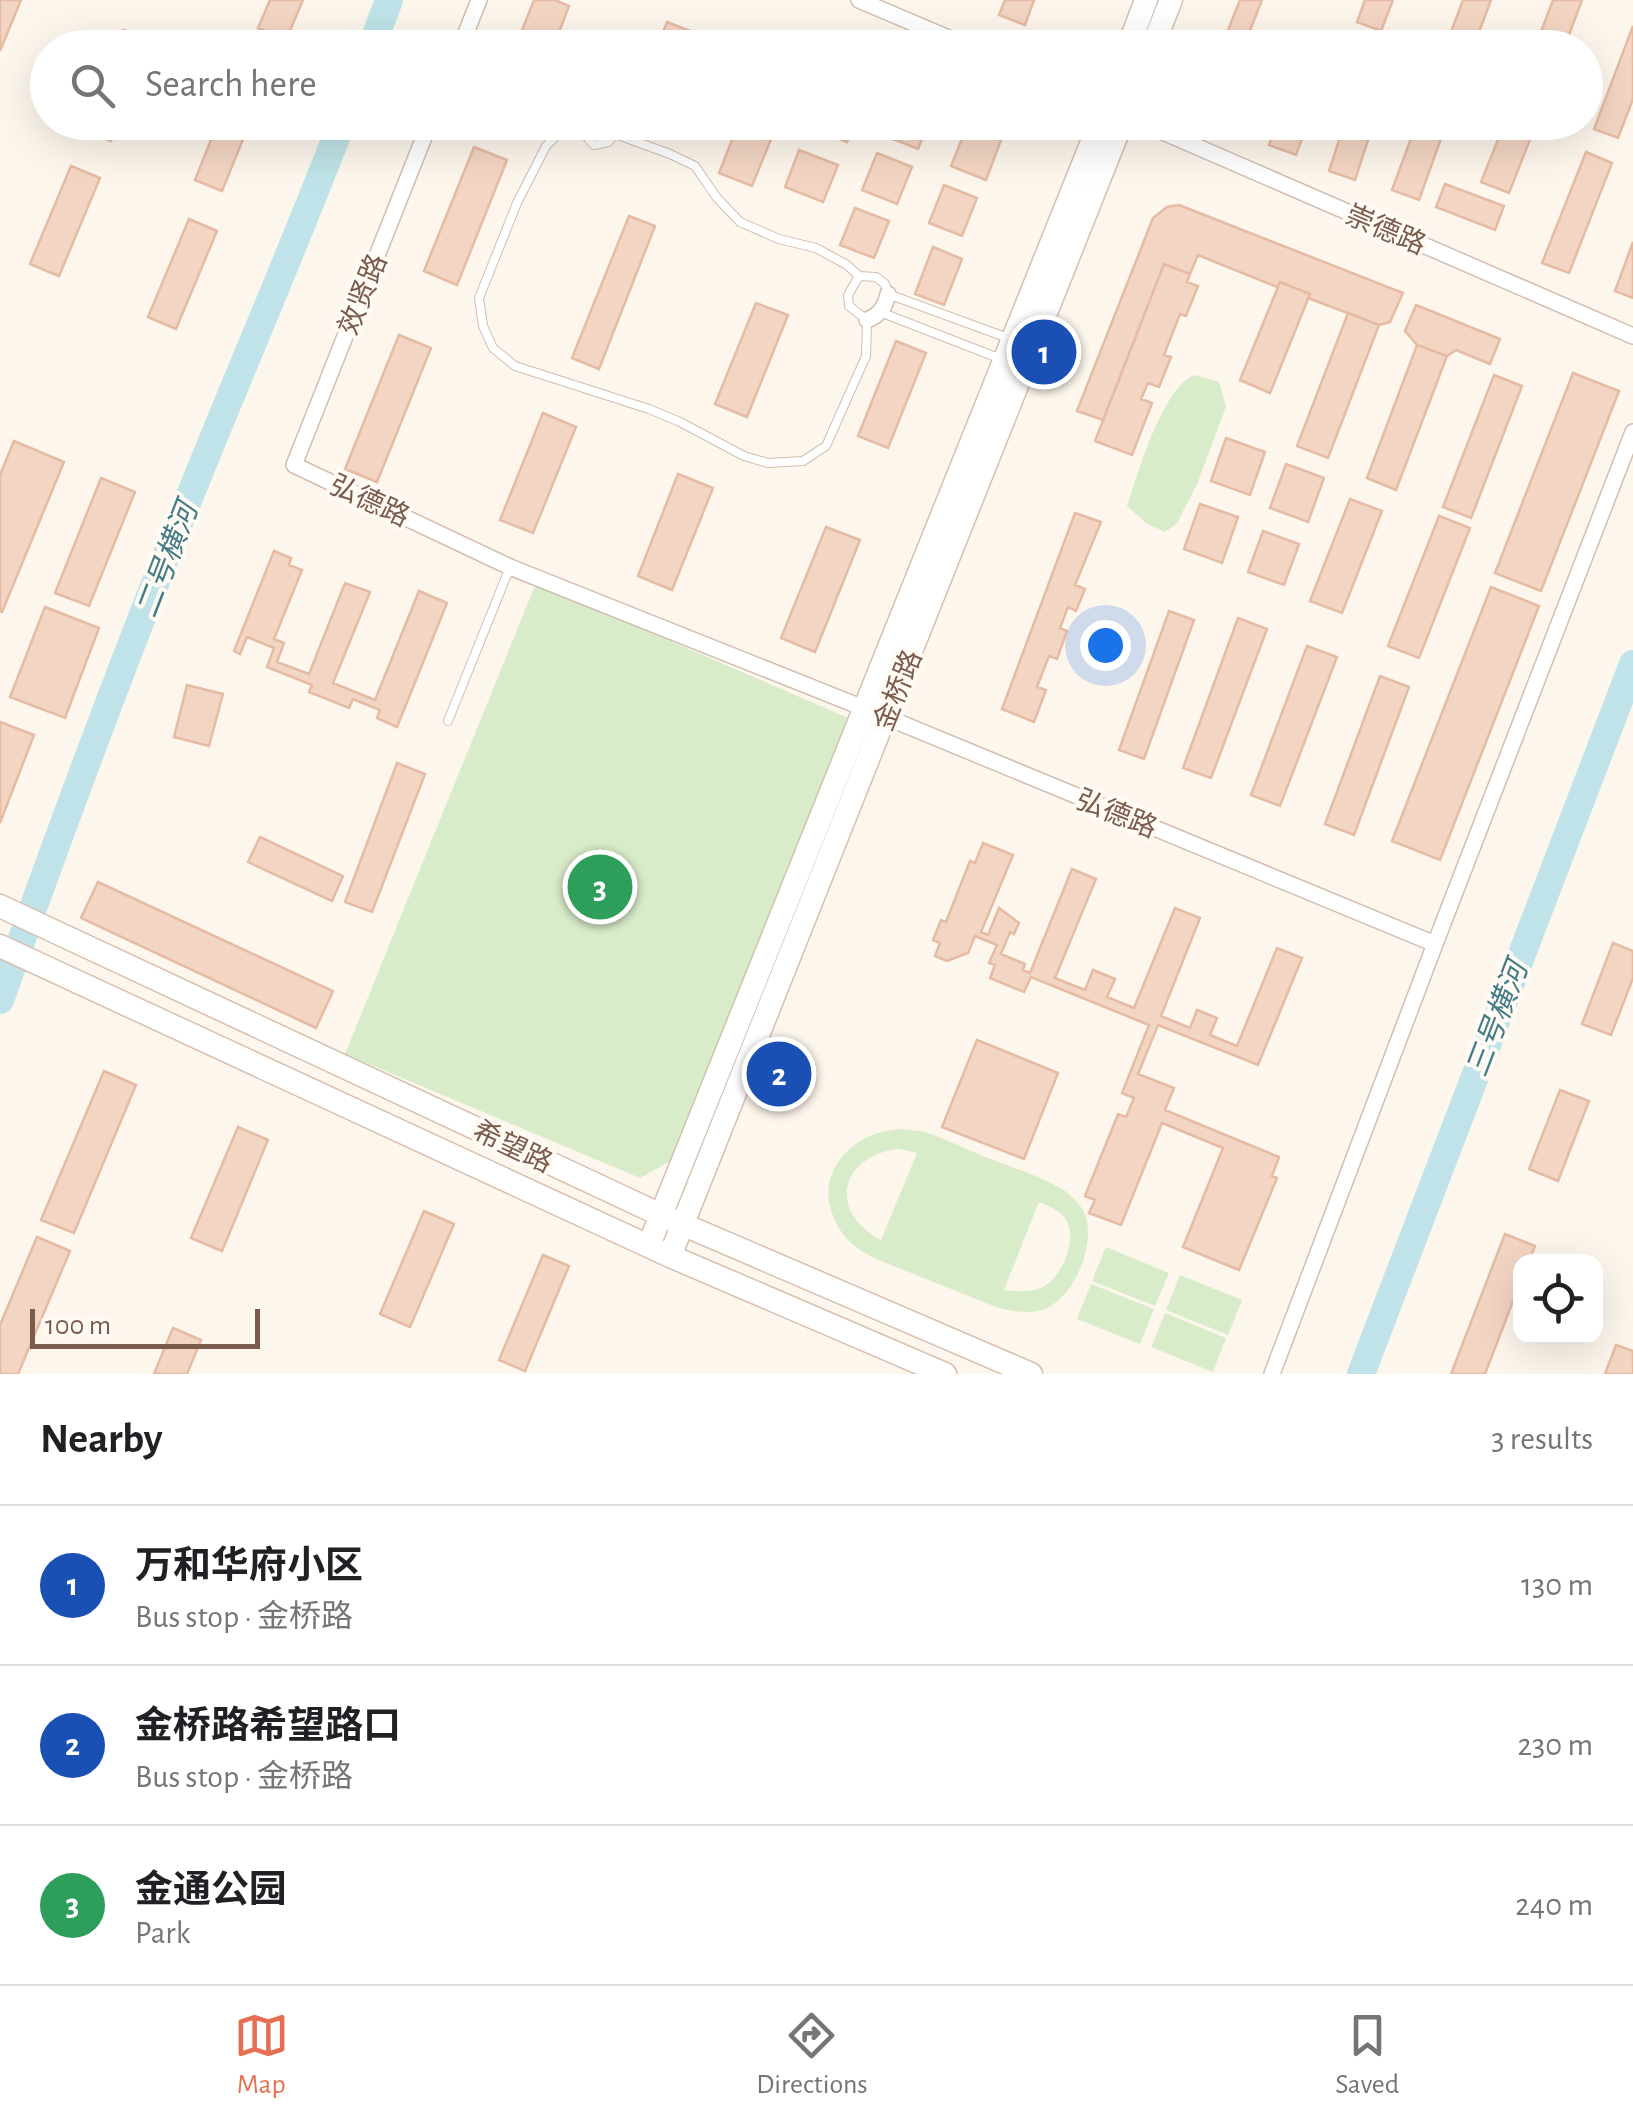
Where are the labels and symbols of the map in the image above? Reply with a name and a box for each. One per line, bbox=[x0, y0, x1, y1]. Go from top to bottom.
street label: 崇德路 bbox=[1341, 200, 1430, 260]
street label: 效贤路 bbox=[333, 250, 393, 339]
pin: 1 bbox=[1012, 314, 1076, 390]
street label: 弘德路 bbox=[325, 470, 414, 532]
water label: 二号横河 bbox=[131, 494, 205, 622]
your location bbox=[1080, 620, 1131, 671]
street label: 金桥路 bbox=[868, 646, 928, 735]
street label: 弘德路 bbox=[1072, 784, 1161, 844]
pin: 3 bbox=[568, 850, 632, 924]
water label: 三号横河 bbox=[1461, 953, 1535, 1081]
pin: 2 bbox=[746, 1036, 812, 1112]
street label: 希望路 bbox=[468, 1116, 557, 1178]
scale bar bbox=[30, 1304, 260, 1348]

